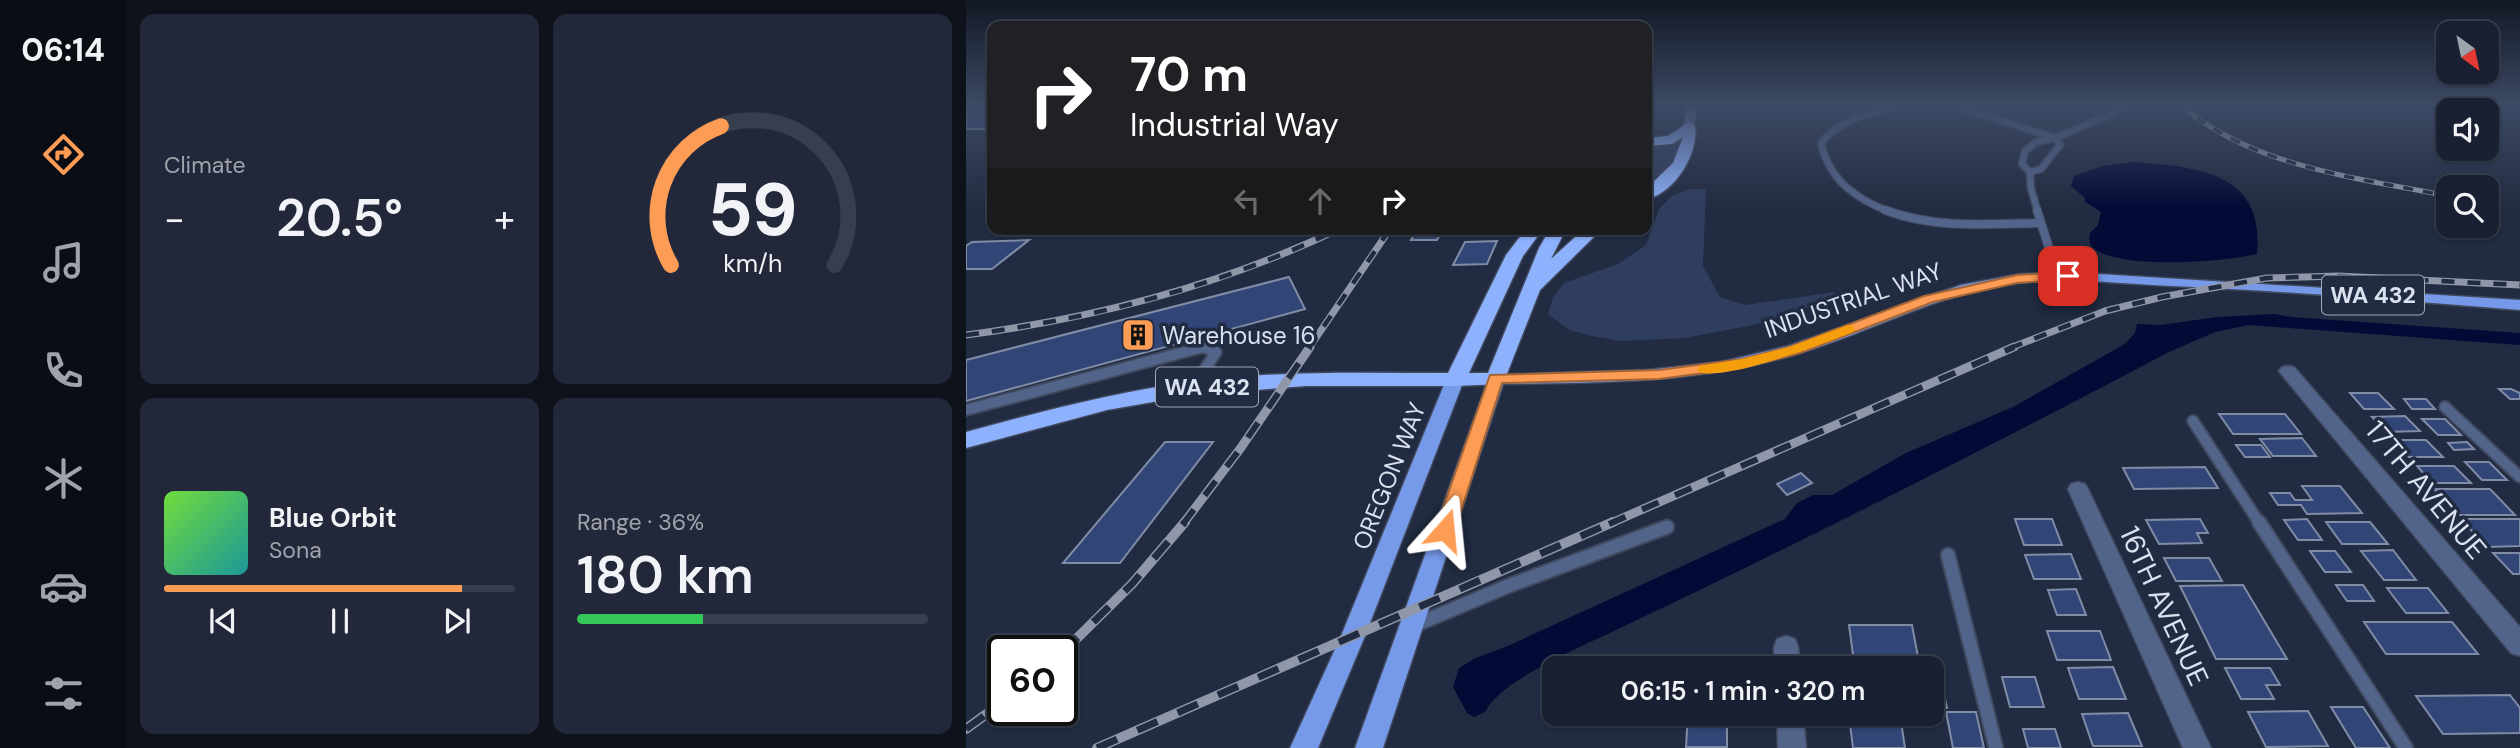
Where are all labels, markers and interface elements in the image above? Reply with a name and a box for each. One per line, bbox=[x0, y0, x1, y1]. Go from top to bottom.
north arrow bbox=[2436, 21, 2499, 84]
map controls bbox=[2436, 21, 2499, 238]
text: 06:14 bbox=[21, 29, 105, 71]
text: 70 m bbox=[1130, 42, 1248, 106]
icon: right bbox=[1015, 49, 1106, 140]
button: sound bbox=[2436, 98, 2499, 161]
text: Industrial Way bbox=[1130, 104, 1339, 146]
icon: directions bbox=[39, 130, 88, 179]
text: Climate bbox=[164, 150, 246, 180]
text: 59 bbox=[708, 163, 797, 258]
button: search bbox=[2436, 175, 2499, 238]
icon: left bbox=[1228, 182, 1266, 220]
icon: ahead bbox=[1301, 182, 1339, 220]
icon: right bbox=[1374, 182, 1412, 220]
text: 20.5° bbox=[276, 184, 403, 252]
text: − bbox=[164, 194, 185, 244]
text: + bbox=[494, 194, 515, 244]
icon: music bbox=[39, 238, 88, 287]
pin bbox=[2038, 246, 2098, 306]
text: km/h bbox=[723, 247, 782, 280]
street label: INDUSTRIAL WAY bbox=[1760, 255, 1946, 345]
icon: arrive bbox=[2049, 257, 2087, 295]
road number: WA 432 bbox=[2322, 276, 2424, 314]
building icon: Warehouse 16 bbox=[1119, 316, 1157, 354]
place label: Warehouse 16 bbox=[1162, 320, 1316, 351]
icon: phone bbox=[39, 346, 88, 395]
road number: WA 432 bbox=[1156, 368, 1258, 406]
street label: OREGON WAY bbox=[1345, 398, 1433, 554]
street label: 17TH AVENUE bbox=[2357, 413, 2495, 567]
icon: climate bbox=[39, 454, 88, 503]
position arrow bbox=[1408, 493, 1482, 567]
text: Blue Orbit bbox=[269, 501, 397, 535]
text: Range · 36% bbox=[577, 507, 704, 537]
street label: 16TH AVENUE bbox=[2111, 520, 2217, 692]
text: Sona bbox=[269, 535, 322, 565]
text: 180 km bbox=[577, 541, 754, 609]
icon: car bbox=[39, 562, 88, 611]
icon: previous bbox=[204, 602, 242, 640]
icon: pause bbox=[321, 602, 359, 640]
icon: next bbox=[438, 602, 476, 640]
speed limit sign: 60 bbox=[987, 635, 1078, 726]
icon: filters bbox=[39, 669, 88, 718]
text: 06:15 · 1 min · 320 m bbox=[1621, 674, 1865, 708]

